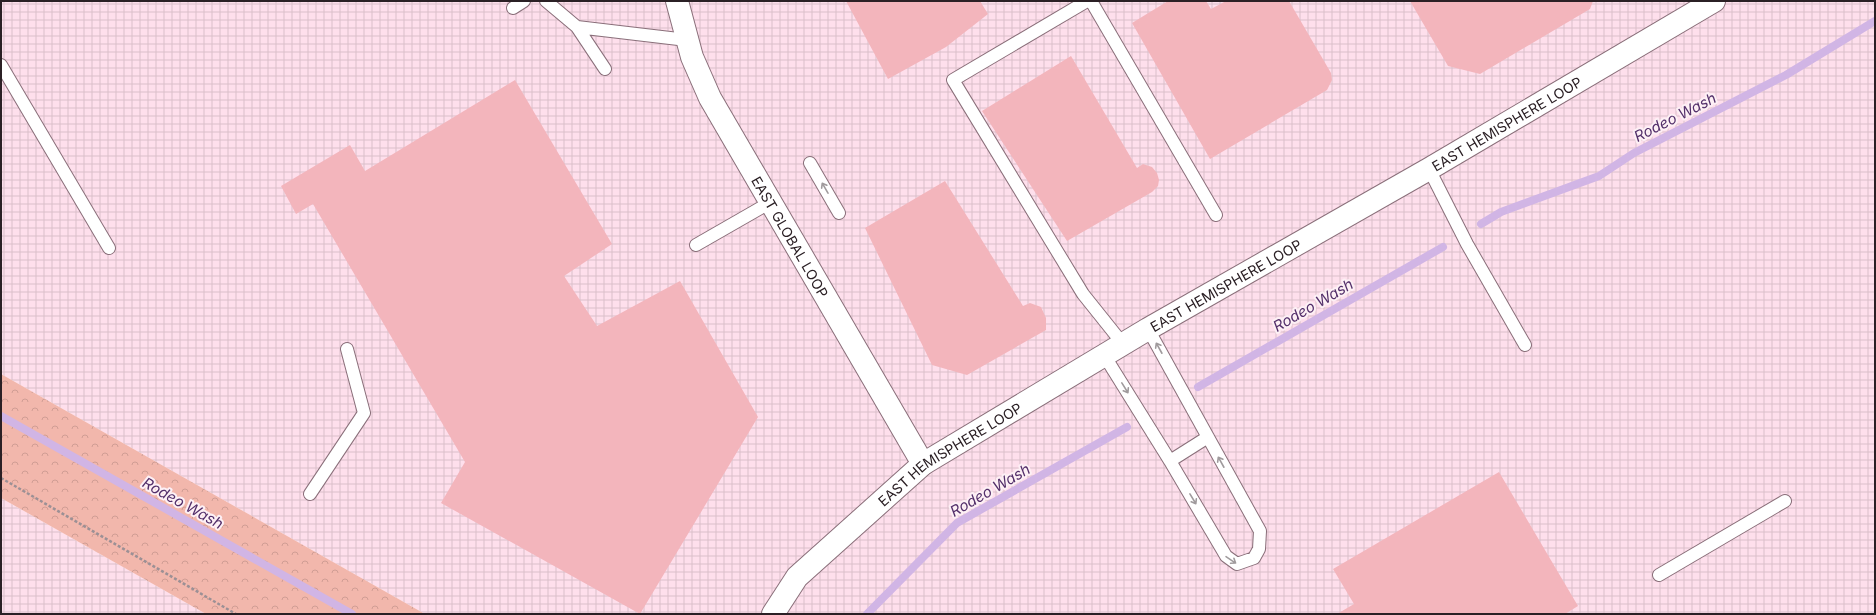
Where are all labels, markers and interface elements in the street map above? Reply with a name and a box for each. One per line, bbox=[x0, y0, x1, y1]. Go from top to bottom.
street label: EAST HEMISPHERE LOOP bbox=[1428, 72, 1585, 174]
water label: Rodeo Wash bbox=[1631, 88, 1719, 146]
street label: EAST GLOBAL LOOP bbox=[749, 173, 833, 300]
one-way arrow bbox=[820, 182, 828, 194]
street label: EAST HEMISPHERE LOOP bbox=[1147, 235, 1304, 335]
water label: Rodeo Wash bbox=[1269, 274, 1357, 336]
one-way arrow bbox=[1154, 342, 1162, 354]
one-way arrow bbox=[1121, 382, 1129, 394]
street label: EAST HEMISPHERE LOOP bbox=[874, 398, 1025, 509]
one-way arrow bbox=[1217, 456, 1225, 468]
water label: Rodeo Wash bbox=[946, 459, 1034, 521]
water label: Rodeo Wash bbox=[139, 473, 227, 533]
one-way arrow bbox=[1189, 493, 1197, 504]
one-way arrow bbox=[1225, 556, 1236, 564]

